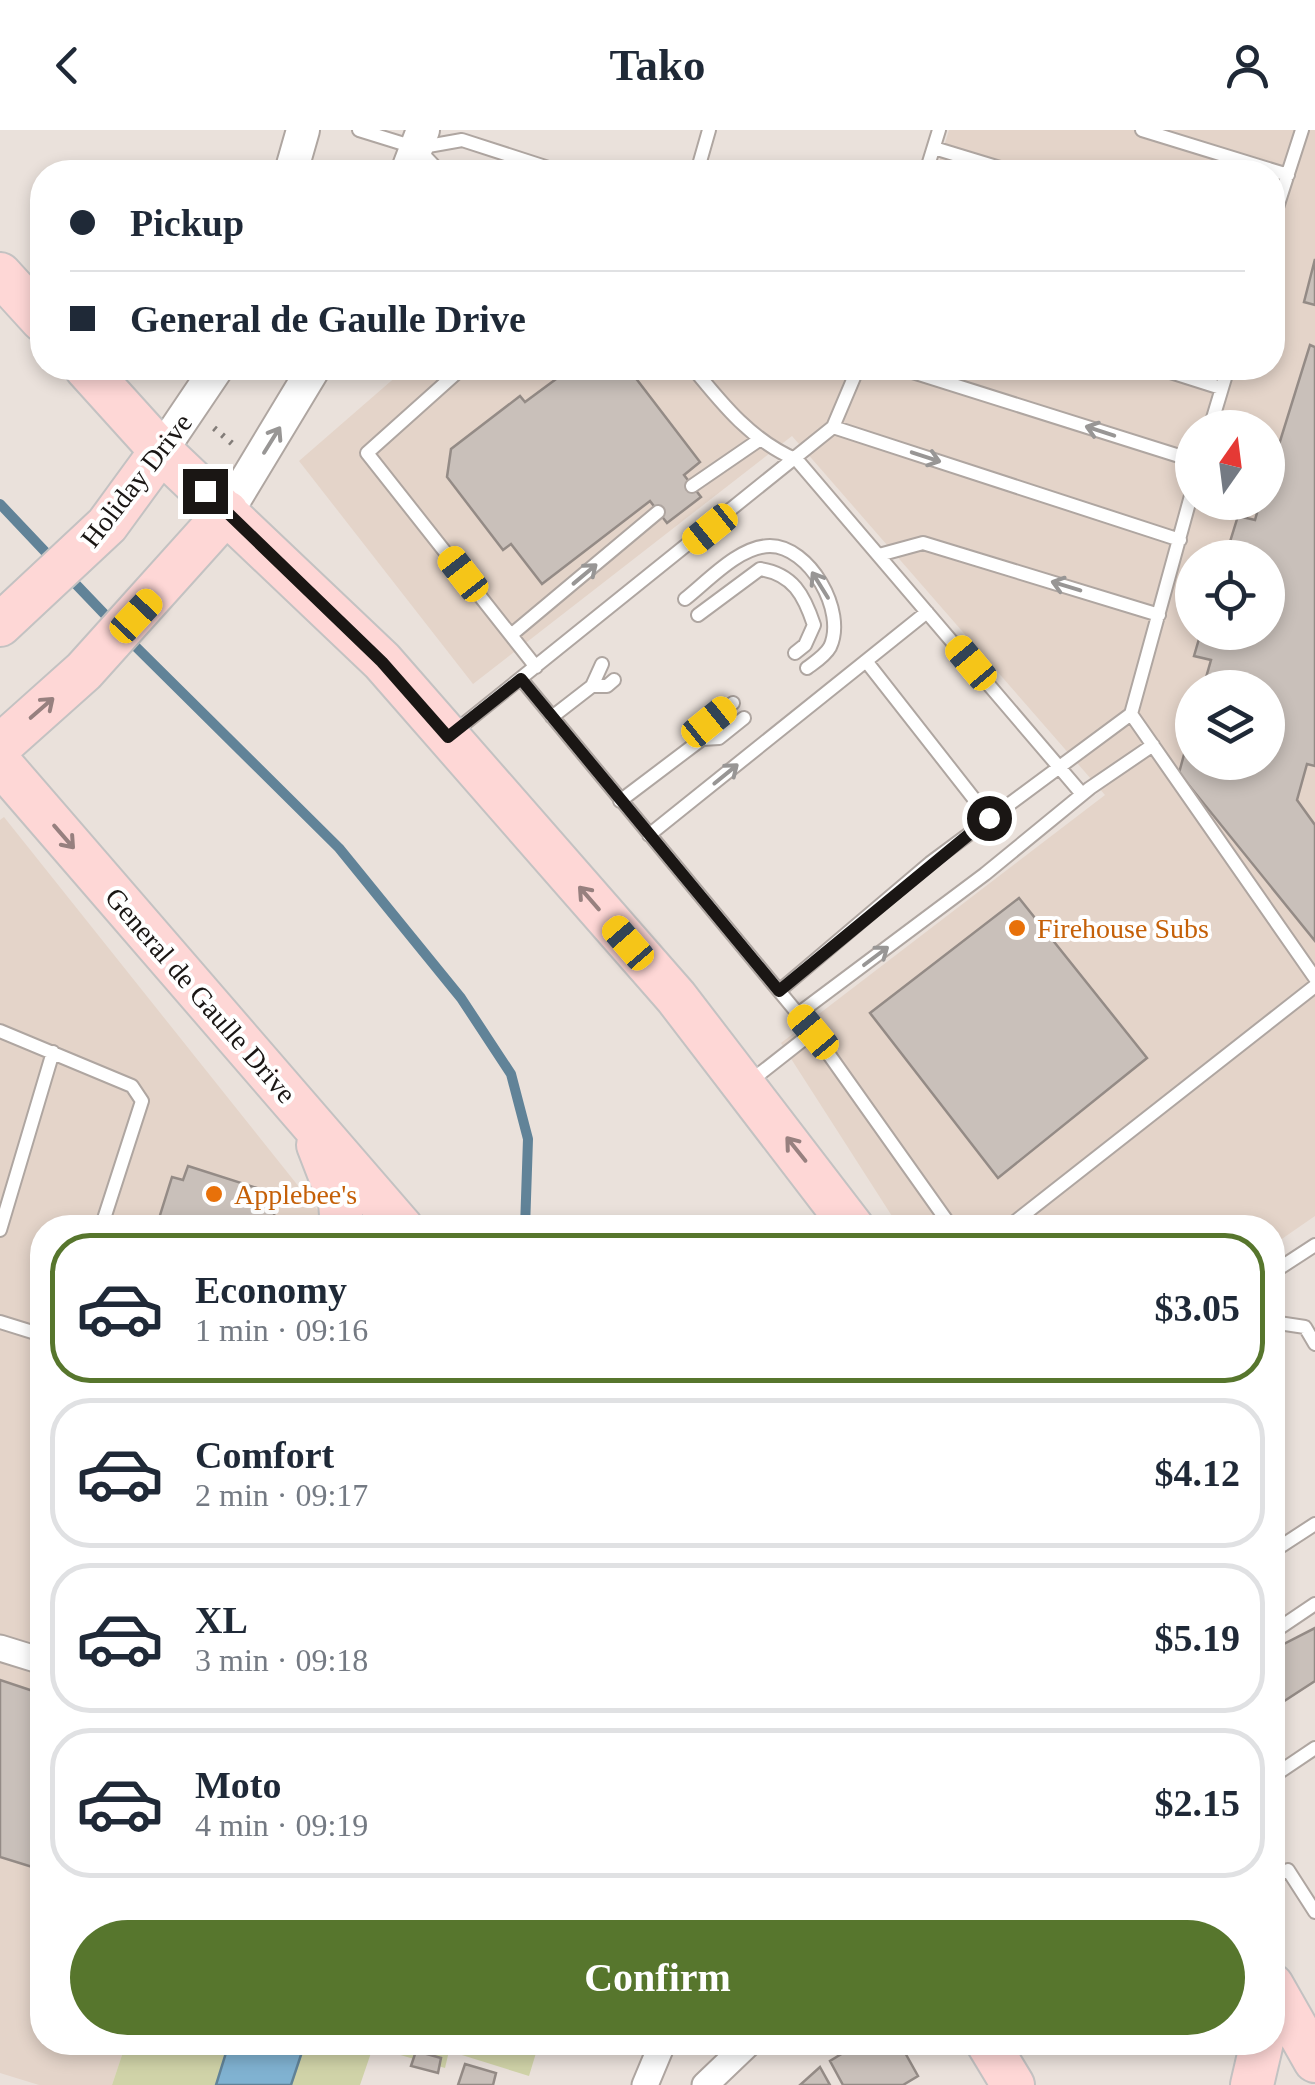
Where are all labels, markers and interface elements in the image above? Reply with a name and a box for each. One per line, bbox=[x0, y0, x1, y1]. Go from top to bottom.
icon: back bbox=[40, 38, 95, 93]
icon: person bbox=[1220, 38, 1275, 93]
text: Tako bbox=[610, 40, 705, 90]
text: Pickup bbox=[130, 202, 244, 244]
text: General de Gaulle Drive bbox=[130, 298, 526, 340]
street label: Holiday Drive bbox=[75, 407, 198, 553]
north arrow bbox=[1175, 410, 1285, 520]
map controls bbox=[1175, 410, 1285, 780]
one-way arrow bbox=[1084, 421, 1116, 439]
one-way arrow bbox=[262, 426, 282, 455]
one-way arrow bbox=[909, 449, 941, 467]
route end bbox=[183, 469, 228, 514]
car bbox=[677, 498, 743, 560]
button: locate bbox=[1175, 540, 1285, 650]
car bbox=[433, 541, 493, 607]
one-way arrow bbox=[571, 563, 597, 585]
one-way arrow bbox=[810, 572, 830, 600]
one-way arrow bbox=[1050, 576, 1082, 594]
car bbox=[105, 584, 167, 648]
car bbox=[940, 630, 1002, 696]
button: layers bbox=[1175, 670, 1285, 780]
car bbox=[676, 691, 742, 753]
one-way arrow bbox=[29, 697, 54, 720]
one-way arrow bbox=[712, 763, 738, 785]
route start bbox=[967, 796, 1012, 841]
one-way arrow bbox=[52, 823, 74, 849]
street label: General de Gaulle Drive bbox=[99, 882, 302, 1109]
one-way arrow bbox=[578, 886, 601, 911]
car bbox=[597, 911, 659, 975]
place label: Firehouse Subs bbox=[1037, 913, 1209, 944]
marker: Firehouse Subs bbox=[1006, 917, 1028, 939]
one-way arrow bbox=[862, 945, 889, 966]
car bbox=[782, 999, 844, 1065]
one-way arrow bbox=[785, 1136, 807, 1162]
place label: Applebee's bbox=[234, 1179, 357, 1210]
marker: Applebee's bbox=[203, 1183, 225, 1205]
icon: car bbox=[75, 1263, 165, 1353]
text: Economy bbox=[195, 1269, 347, 1311]
text: $3.05 bbox=[1155, 1287, 1240, 1329]
text: 1 min · 09:16 bbox=[195, 1312, 368, 1348]
icon: car bbox=[75, 1428, 165, 1518]
text: Comfort bbox=[195, 1434, 334, 1476]
text: $4.12 bbox=[1155, 1452, 1240, 1494]
text: 2 min · 09:17 bbox=[195, 1477, 368, 1513]
icon: car bbox=[75, 1593, 165, 1683]
text: XL bbox=[195, 1599, 248, 1641]
text: $5.19 bbox=[1155, 1617, 1240, 1659]
text: 3 min · 09:18 bbox=[195, 1642, 368, 1678]
icon: car bbox=[75, 1758, 165, 1848]
text: Moto bbox=[195, 1764, 282, 1806]
text: $2.15 bbox=[1155, 1782, 1240, 1824]
text: 4 min · 09:19 bbox=[195, 1807, 368, 1843]
button: Confirm bbox=[70, 1920, 1245, 2035]

